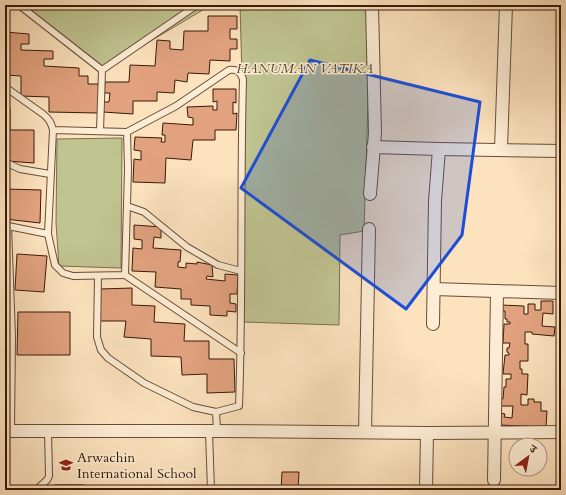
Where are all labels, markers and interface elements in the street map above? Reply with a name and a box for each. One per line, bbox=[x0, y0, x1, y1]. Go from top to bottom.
park label: HANUMAN VATIKA bbox=[236, 59, 374, 78]
north arrow bbox=[508, 437, 548, 477]
text: उ bbox=[526, 441, 541, 458]
place label: Arwachin International School bbox=[77, 448, 197, 483]
school or university icon: Arwachin International School bbox=[58, 457, 74, 473]

